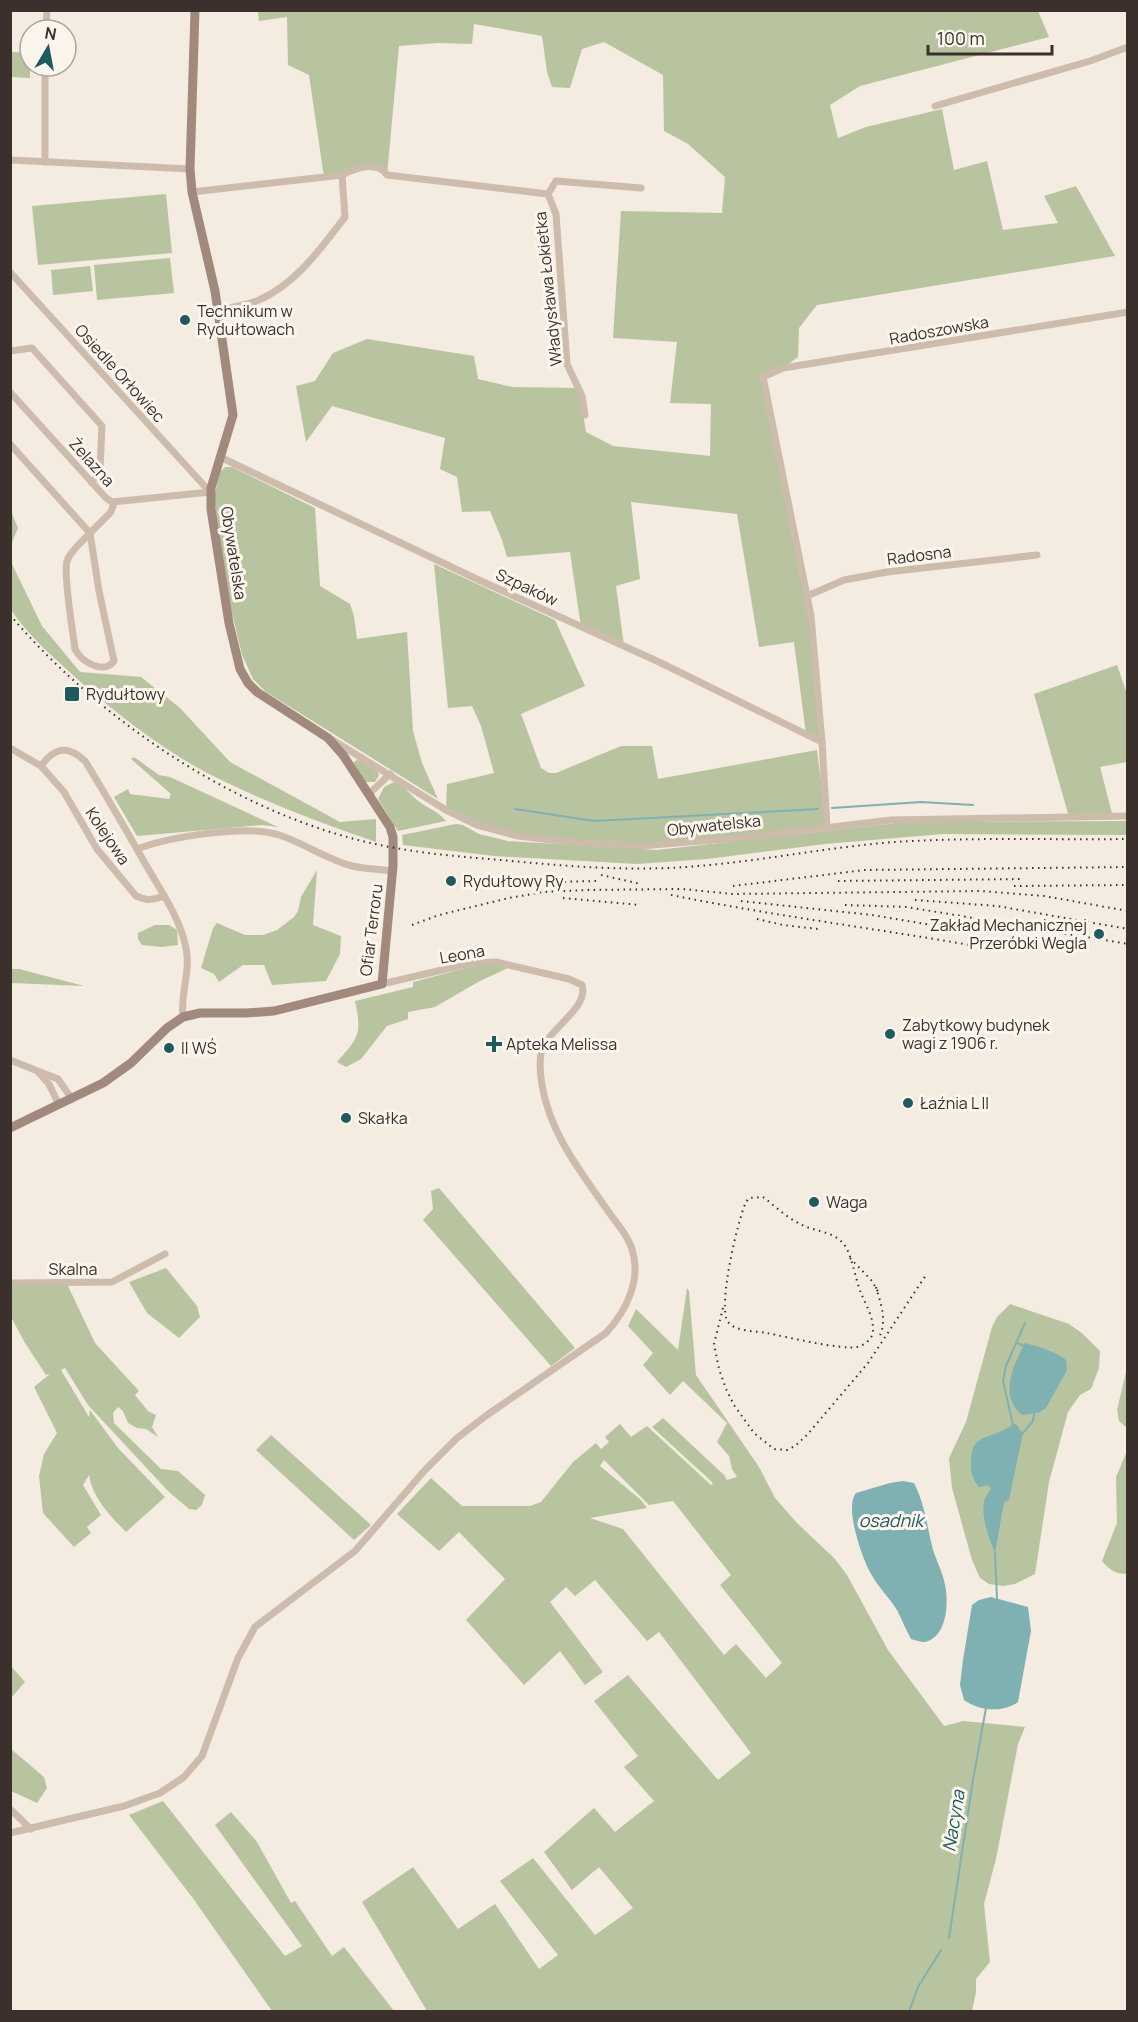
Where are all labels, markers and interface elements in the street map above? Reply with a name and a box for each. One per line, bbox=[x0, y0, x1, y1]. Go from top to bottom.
north arrow bbox=[18, 18, 78, 78]
scale bar bbox=[928, 18, 1052, 56]
text: N bbox=[43, 21, 58, 45]
text: 100 m bbox=[937, 26, 985, 50]
street label: Władysława Łokietka bbox=[529, 211, 567, 367]
place label: Technikum w Rydułtowach bbox=[197, 300, 295, 340]
street label: Radoszowska bbox=[888, 310, 990, 350]
marker: Technikum w Rydułtowach bbox=[178, 313, 192, 327]
street label: Osiedle Orłowiec bbox=[70, 319, 170, 427]
street label: Żelazna bbox=[64, 433, 120, 491]
street label: Obywatelska bbox=[216, 505, 252, 601]
street label: Radosna bbox=[886, 540, 952, 570]
street label: Szpaków bbox=[492, 563, 562, 611]
place label: Rydułtowy bbox=[86, 683, 166, 705]
marker: Rydułtowy bbox=[63, 685, 81, 703]
street label: Kolejowa bbox=[81, 803, 135, 869]
street label: Obywatelska bbox=[666, 809, 762, 841]
place label: Rydułtowy Ry bbox=[463, 870, 564, 892]
marker: Rydułtowy Ry bbox=[444, 874, 458, 888]
street label: Ofiar Terroru bbox=[354, 883, 388, 977]
place label: Zakład Mechanicznej Przeróbki Wegla bbox=[930, 914, 1087, 954]
marker: Zakład Mechanicznej Przeróbki Wegla bbox=[1092, 927, 1106, 941]
street label: Leona bbox=[438, 939, 486, 969]
place label: Zabytkowy budynek wagi z 1906 r. bbox=[902, 1014, 1051, 1054]
marker: Zabytkowy budynek wagi z 1906 r. bbox=[883, 1027, 897, 1041]
place label: Apteka Melissa bbox=[506, 1033, 617, 1055]
place label: II WŚ bbox=[181, 1037, 217, 1059]
marker: Apteka Melissa bbox=[487, 1037, 501, 1051]
marker: II WŚ bbox=[162, 1041, 176, 1055]
place label: Łaźnia L II bbox=[920, 1092, 989, 1114]
marker: Łaźnia L II bbox=[901, 1096, 915, 1110]
place label: Skałka bbox=[358, 1107, 408, 1129]
marker: Skałka bbox=[339, 1111, 353, 1125]
place label: Waga bbox=[826, 1191, 868, 1213]
marker: Waga bbox=[807, 1195, 821, 1209]
street label: Skalna bbox=[49, 1258, 97, 1280]
water label: osadnik bbox=[859, 1508, 926, 1532]
water label: Nacyna bbox=[936, 1787, 970, 1853]

